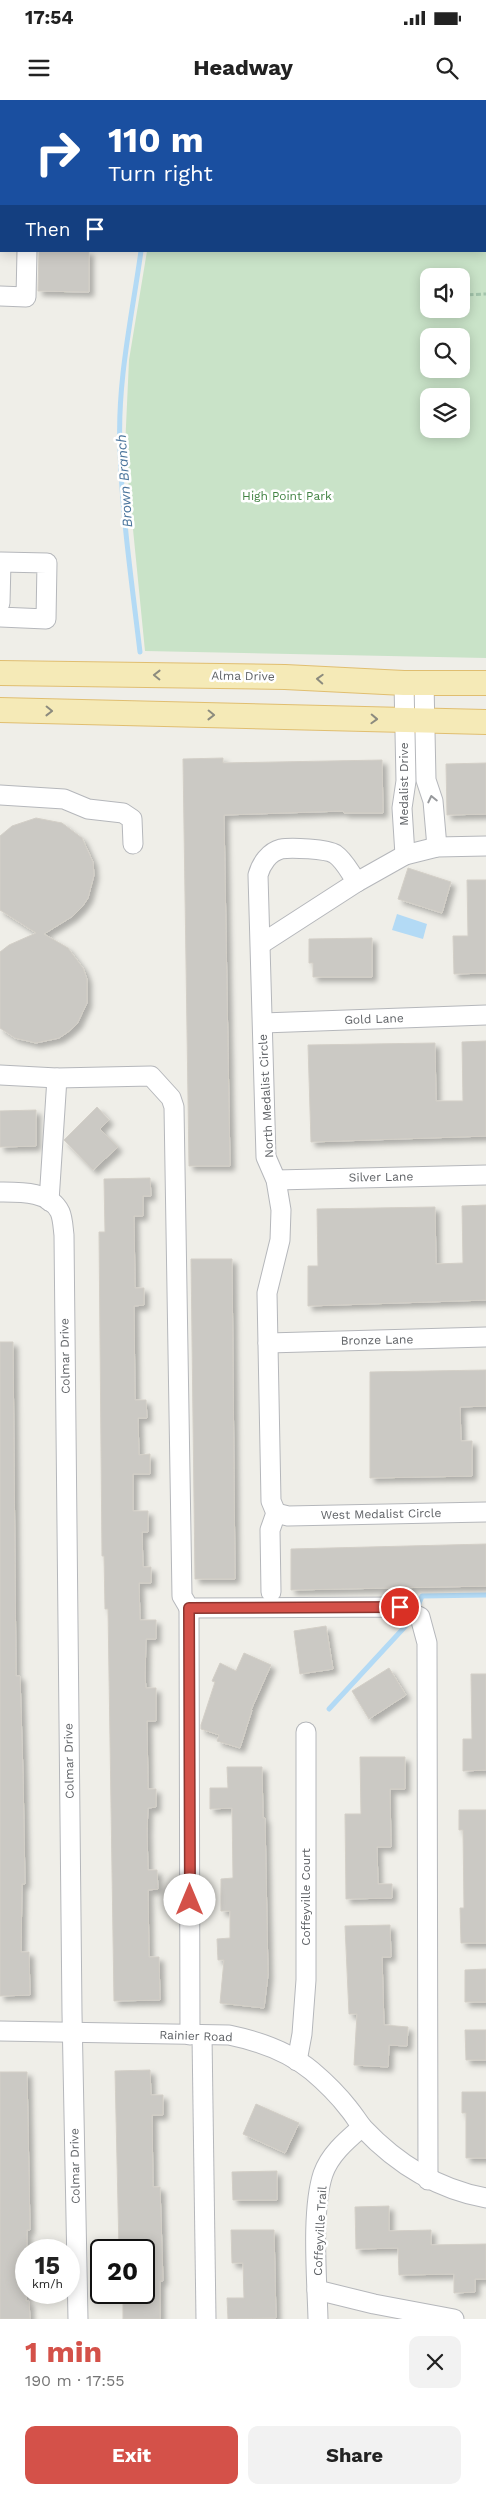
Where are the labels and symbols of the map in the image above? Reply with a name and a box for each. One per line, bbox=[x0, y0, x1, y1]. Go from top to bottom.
water label: Brown Branch bbox=[113, 434, 135, 528]
park label: High Point Park bbox=[242, 489, 332, 503]
street label: Alma Drive bbox=[211, 668, 275, 684]
one-way arrow bbox=[153, 670, 161, 680]
one-way arrow bbox=[316, 673, 324, 684]
one-way arrow bbox=[45, 706, 53, 717]
one-way arrow bbox=[208, 710, 215, 720]
one-way arrow bbox=[370, 714, 378, 725]
street label: Medalist Drive bbox=[397, 742, 411, 826]
one-way arrow bbox=[427, 794, 437, 803]
street label: Gold Lane bbox=[344, 1011, 404, 1027]
street label: North Medalist Circle bbox=[256, 1034, 276, 1158]
street label: Silver Lane bbox=[349, 1169, 413, 1185]
street label: Colmar Drive bbox=[57, 1318, 73, 1394]
street label: Bronze Lane bbox=[340, 1332, 414, 1348]
street label: West Medalist Circle bbox=[321, 1506, 442, 1522]
pin bbox=[379, 1586, 421, 1628]
street label: Colmar Drive bbox=[61, 1723, 77, 1799]
street label: Coffeyville Court bbox=[299, 1848, 313, 1946]
position arrow bbox=[163, 1873, 215, 1925]
street label: Rainier Road bbox=[159, 2028, 233, 2044]
street label: Colmar Drive bbox=[67, 2128, 83, 2204]
street label: Coffeyville Trail bbox=[311, 2186, 329, 2276]
speed limit sign: 20 bbox=[90, 2239, 155, 2304]

